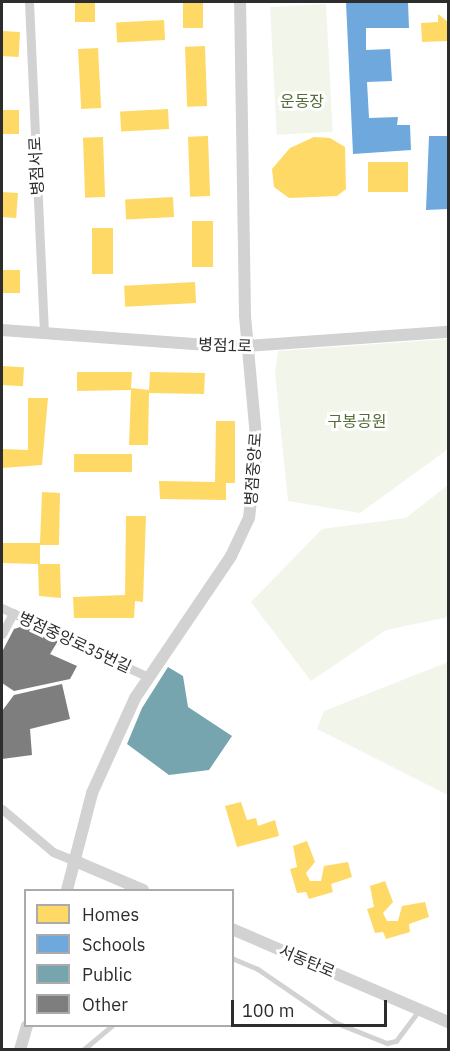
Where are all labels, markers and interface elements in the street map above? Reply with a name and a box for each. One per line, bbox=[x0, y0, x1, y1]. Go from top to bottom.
park label: 운동장 bbox=[280, 91, 324, 111]
street label: 병점서로 bbox=[25, 136, 47, 196]
street label: 병점1로 bbox=[198, 334, 252, 356]
park label: 구봉공원 bbox=[328, 411, 386, 431]
street label: 병점중앙로 bbox=[241, 432, 265, 506]
street label: 병점중앙로35번길 bbox=[16, 607, 134, 677]
legend bbox=[24, 889, 234, 1027]
text: Homes bbox=[82, 903, 139, 926]
text: Schools bbox=[82, 933, 146, 956]
street label: 서동탄로 bbox=[276, 941, 338, 981]
text: Public bbox=[82, 963, 132, 986]
scale bar bbox=[234, 988, 390, 1026]
text: Other bbox=[82, 993, 128, 1016]
text: 100 m bbox=[242, 999, 294, 1022]

